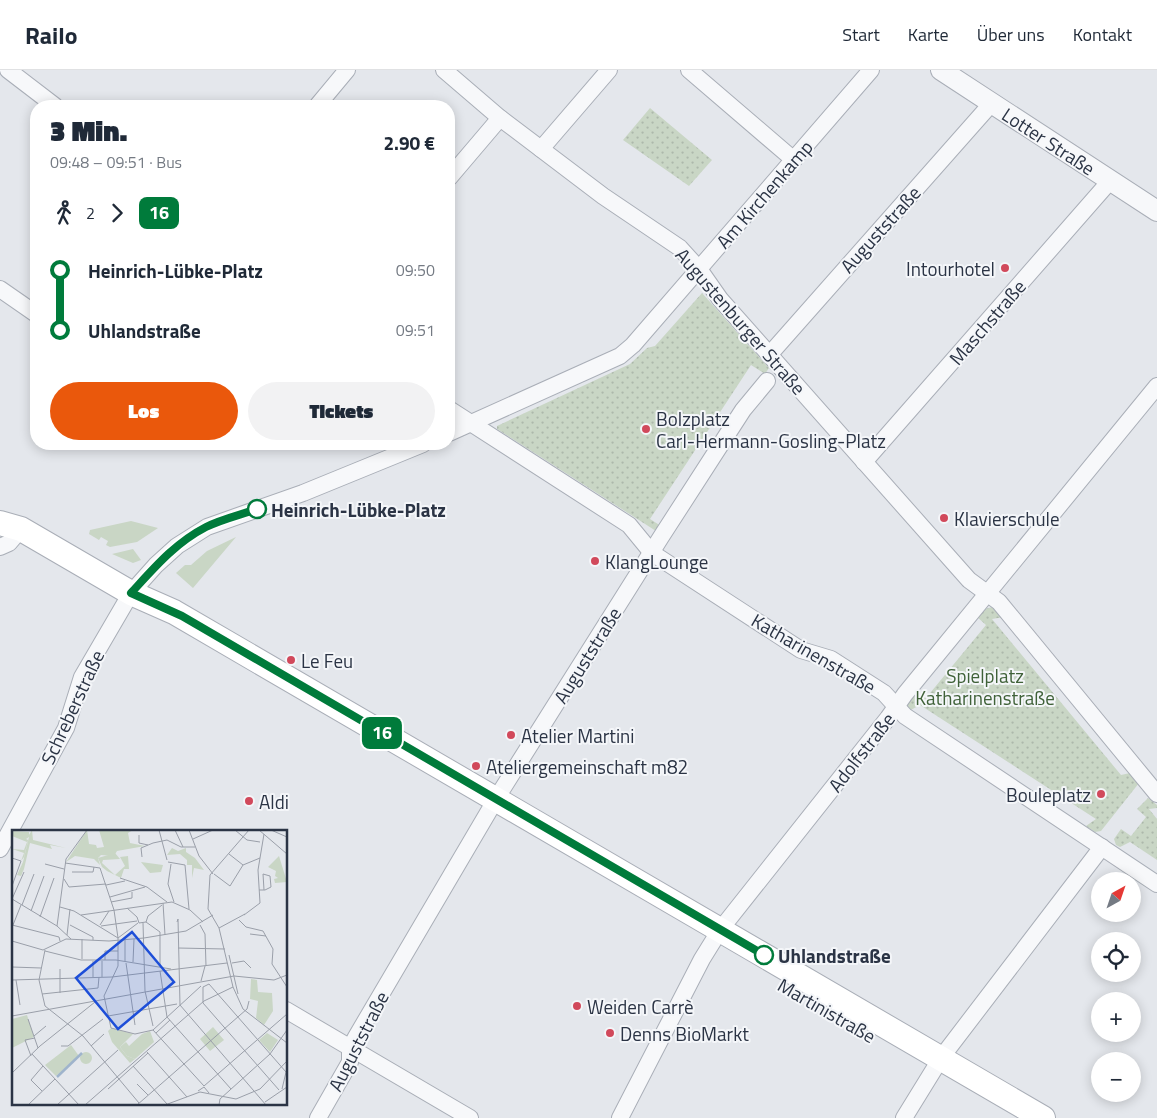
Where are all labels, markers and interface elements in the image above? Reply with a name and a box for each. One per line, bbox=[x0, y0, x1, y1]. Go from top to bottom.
text: Railo bbox=[25, 17, 77, 53]
text: Start bbox=[842, 21, 880, 48]
text: Karte bbox=[908, 21, 949, 48]
text: Über uns bbox=[977, 21, 1045, 48]
text: Kontakt bbox=[1073, 21, 1132, 48]
street label: Lotter Straße bbox=[997, 99, 1101, 182]
text: 3 Min. bbox=[50, 109, 127, 152]
text: 2.90 € bbox=[383, 128, 435, 157]
street label: Am Kirchenkamp bbox=[709, 133, 819, 255]
text: 09:48 – 09:51 · Bus bbox=[50, 150, 182, 174]
street label: Auguststraße bbox=[833, 179, 927, 279]
icon: walk bbox=[50, 199, 78, 227]
icon: forward bbox=[103, 199, 131, 227]
text: 16 bbox=[149, 199, 169, 226]
text: 2 bbox=[86, 201, 95, 225]
street label: Augustenburger Straße bbox=[669, 241, 813, 401]
place label: Intourhotel bbox=[906, 254, 995, 283]
text: Heinrich-Lübke-Platz bbox=[88, 256, 263, 285]
text: 09:50 bbox=[396, 258, 435, 282]
marker: Intourhotel bbox=[999, 262, 1011, 274]
street label: Maschstraße bbox=[942, 273, 1032, 371]
text: Uhlandstraße bbox=[88, 316, 201, 345]
text: 09:51 bbox=[396, 318, 435, 342]
button: Los bbox=[50, 382, 238, 440]
button: Tickets bbox=[248, 382, 435, 440]
place label: Bolzplatz Carl-Hermann-Gosling-Platz bbox=[656, 404, 886, 455]
marker: Bolzplatz Carl-Hermann-Gosling-Platz bbox=[640, 423, 652, 435]
place label: Heinrich-Lübke-Platz bbox=[271, 495, 446, 524]
marker: Heinrich-Lübke-Platz bbox=[247, 499, 267, 519]
place label: Klavierschule bbox=[954, 504, 1060, 533]
marker: Klavierschule bbox=[938, 512, 950, 524]
place label: KlangLounge bbox=[605, 547, 708, 576]
marker: KlangLounge bbox=[589, 555, 601, 567]
street label: Auguststraße bbox=[546, 601, 628, 709]
street label: Katharinenstraße bbox=[746, 606, 882, 700]
street label: Schreberstraße bbox=[33, 645, 111, 769]
place label: Le Feu bbox=[301, 646, 353, 675]
marker: Le Feu bbox=[285, 654, 297, 666]
park label: Spielplatz Katharinenstraße bbox=[915, 661, 1055, 712]
street label: Adolfstraße bbox=[821, 706, 901, 798]
line badge: 16 bbox=[360, 717, 404, 749]
text: 16 bbox=[372, 719, 392, 746]
place label: Atelier Martini bbox=[521, 721, 634, 750]
marker: Atelier Martini bbox=[505, 729, 517, 741]
place label: Ateliergemeinschaft m82 bbox=[486, 752, 688, 781]
marker: Ateliergemeinschaft m82 bbox=[470, 760, 482, 772]
place label: Bouleplatz bbox=[1006, 780, 1091, 809]
place label: Aldi bbox=[259, 787, 289, 816]
marker: Bouleplatz bbox=[1095, 788, 1107, 800]
marker: Aldi bbox=[243, 795, 255, 807]
inset map bbox=[12, 830, 288, 1106]
north arrow bbox=[1091, 872, 1141, 922]
map controls bbox=[1091, 872, 1141, 1102]
button: locate bbox=[1091, 932, 1141, 982]
place label: Uhlandstraße bbox=[778, 941, 891, 970]
marker: Uhlandstraße bbox=[754, 945, 774, 965]
street label: Martinistraße bbox=[772, 970, 882, 1050]
street label: Auguststraße bbox=[320, 986, 396, 1096]
place label: Weiden Carrè bbox=[587, 992, 694, 1021]
button: + bbox=[1091, 992, 1141, 1042]
marker: Weiden Carrè bbox=[571, 1000, 583, 1012]
place label: Denns BioMarkt bbox=[620, 1019, 749, 1048]
marker: Denns BioMarkt bbox=[604, 1027, 616, 1039]
button: − bbox=[1091, 1052, 1141, 1102]

